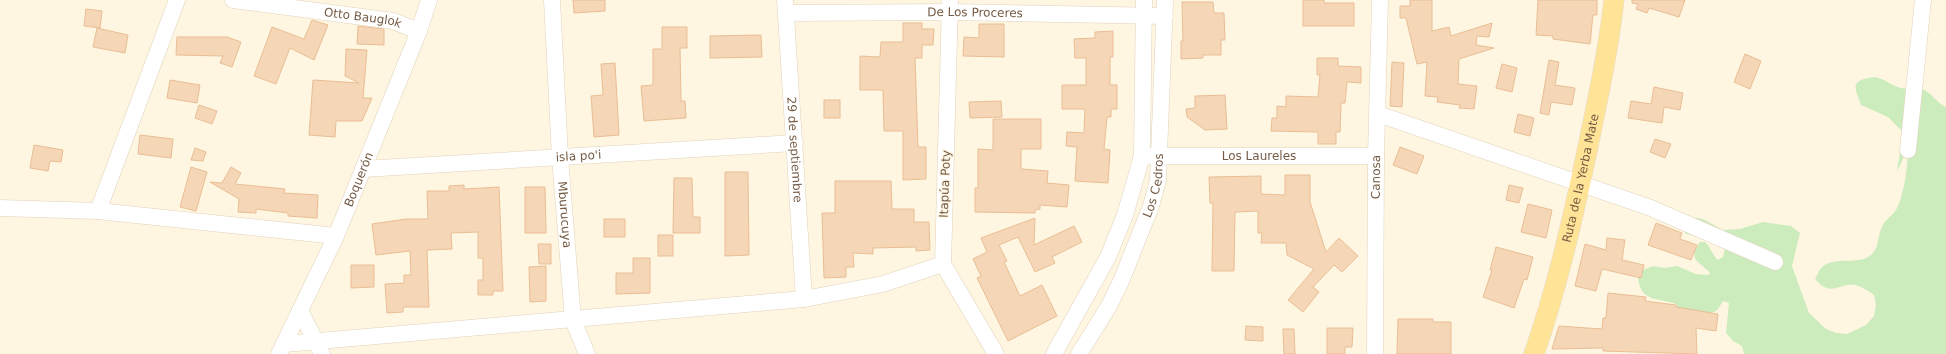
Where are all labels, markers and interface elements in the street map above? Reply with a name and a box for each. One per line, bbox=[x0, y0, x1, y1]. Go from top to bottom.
street label: Otto Bauglok bbox=[323, 5, 404, 31]
street label: De Los Proceres bbox=[927, 5, 1023, 20]
street label: 29 de septiembre bbox=[784, 96, 805, 203]
street label: Ruta de la Yerba Mate bbox=[1560, 112, 1602, 244]
street label: isla po'i bbox=[555, 148, 602, 164]
street label: Los Laureles bbox=[1222, 149, 1296, 163]
street label: Boquerón bbox=[342, 150, 376, 209]
street label: Itapúa Poty bbox=[937, 150, 953, 218]
street label: Los Cedros bbox=[1140, 153, 1166, 220]
street label: Canosa bbox=[1369, 155, 1383, 199]
street label: Mburucuya bbox=[555, 181, 574, 248]

